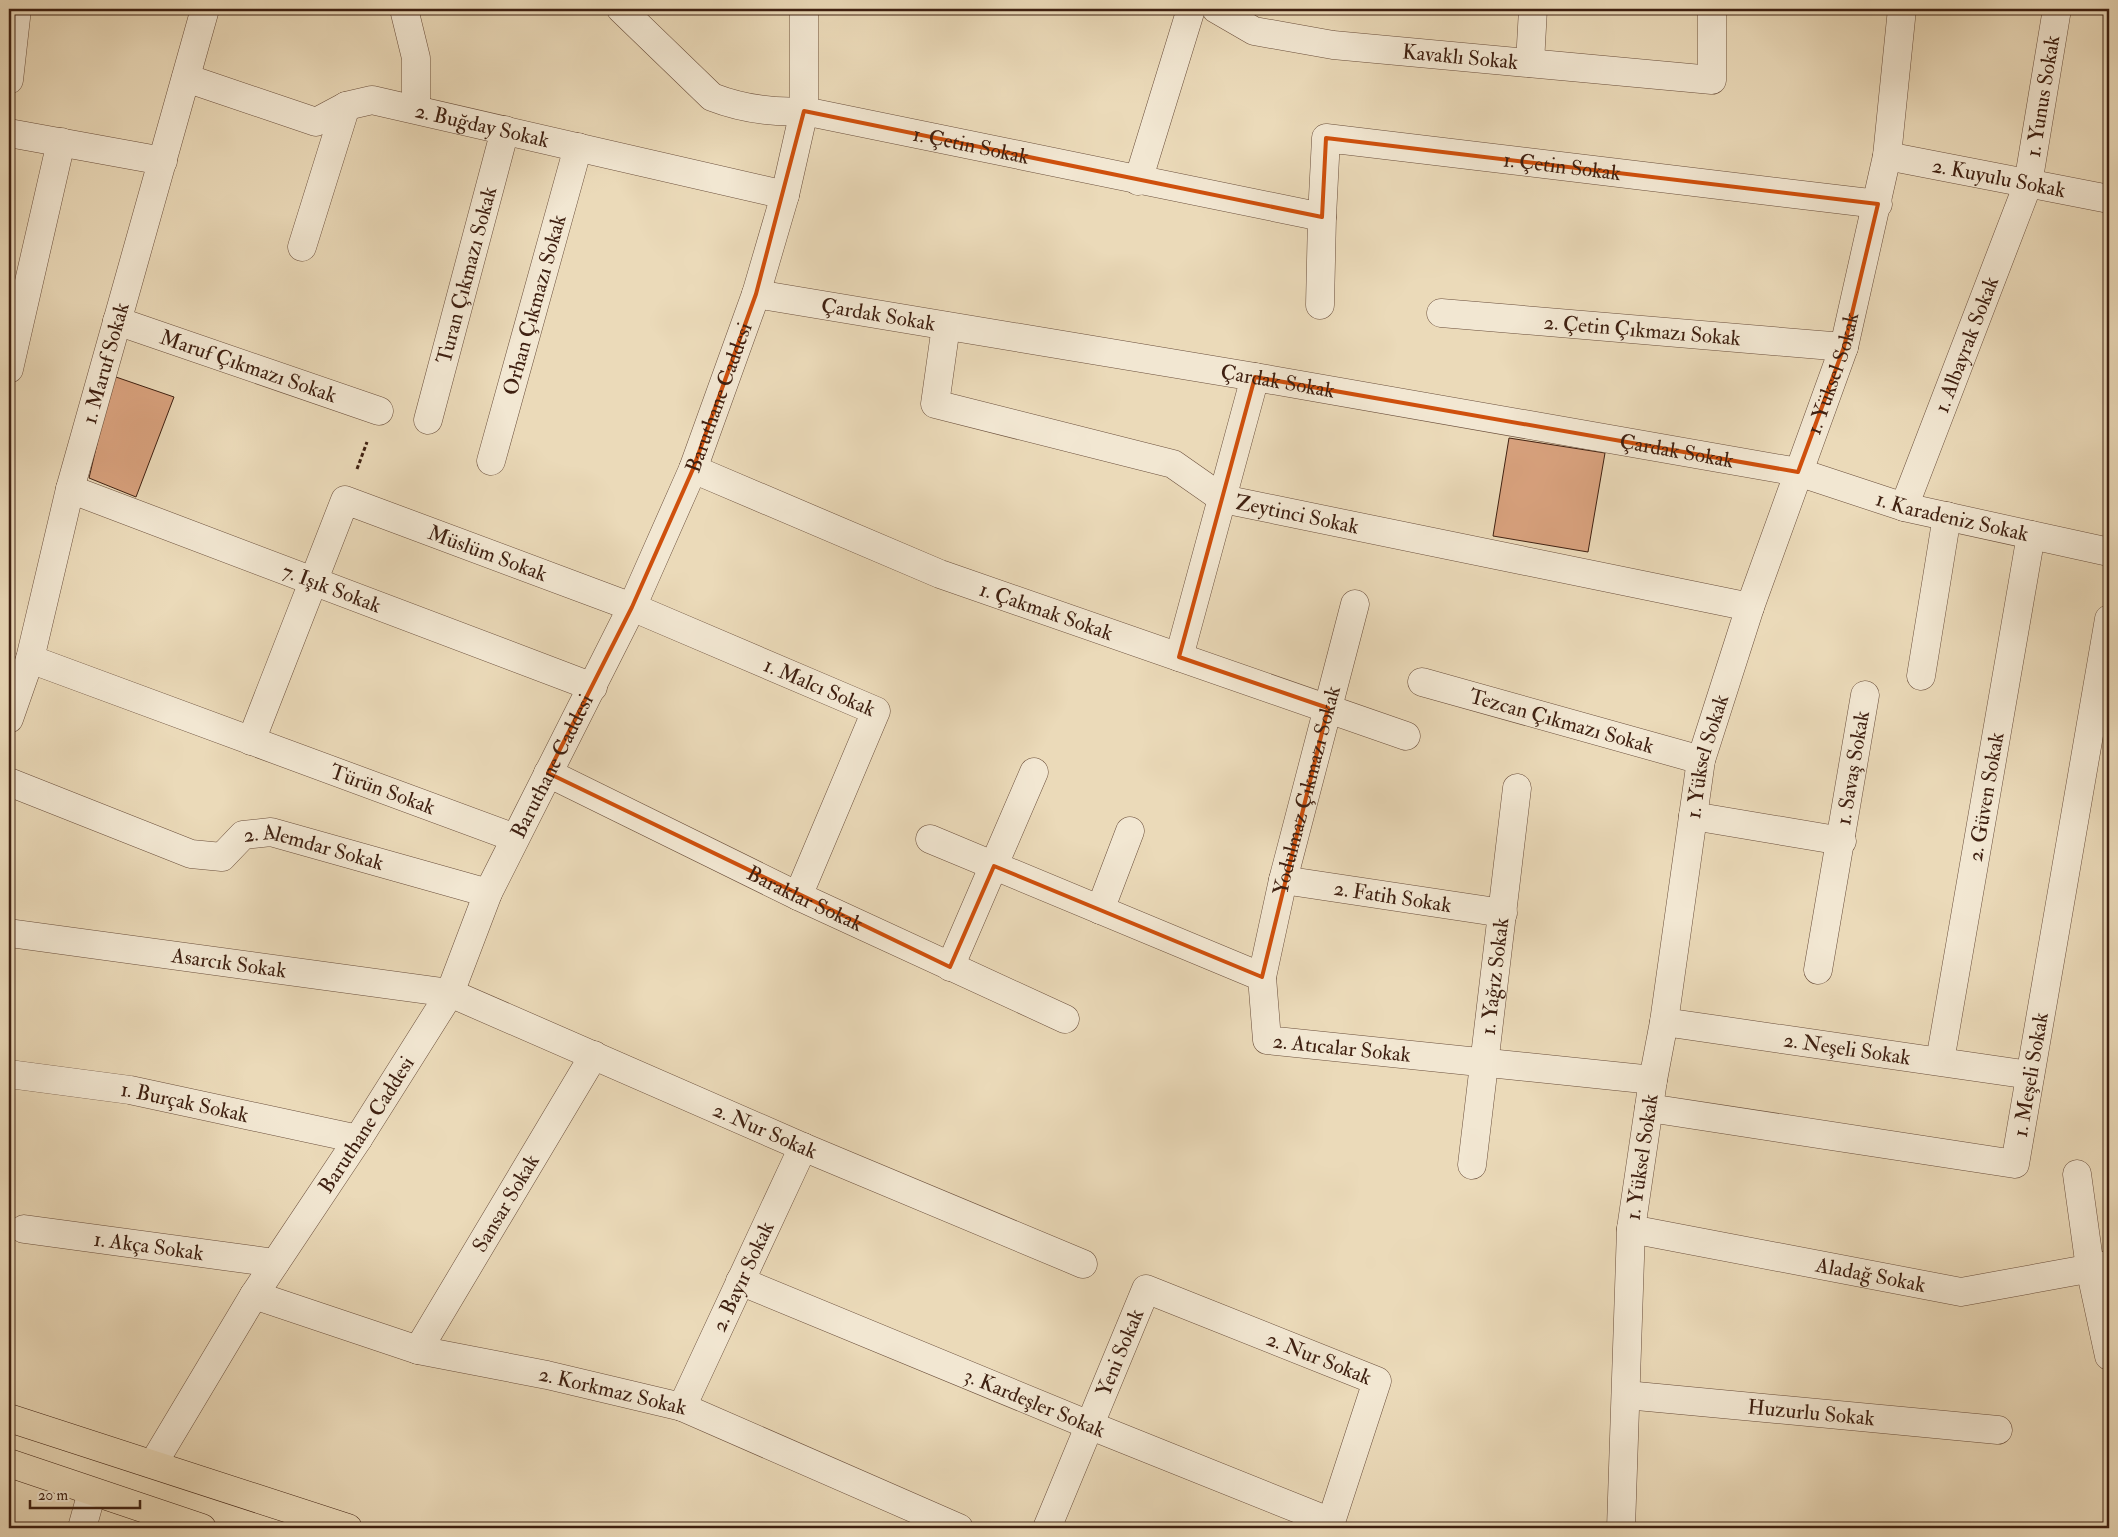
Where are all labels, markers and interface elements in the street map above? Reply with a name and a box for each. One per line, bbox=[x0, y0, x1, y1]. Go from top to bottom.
street label: 1. Yunus Sokak bbox=[2019, 33, 2066, 159]
street label: Kavaklı Sokak bbox=[1401, 38, 1520, 76]
street label: 2. Buğday Sokak bbox=[412, 97, 552, 154]
street label: 1. Çetin Sokak bbox=[911, 120, 1032, 170]
street label: 1. Çetin Sokak bbox=[1502, 146, 1622, 187]
street label: 2. Kuyulu Sokak bbox=[1930, 152, 2068, 204]
street label: Turan Çıkmazı Sokak bbox=[430, 183, 503, 367]
street label: Orhan Çıkmazı Sokak bbox=[496, 212, 572, 398]
street label: 1. Albayrak Sokak bbox=[1928, 273, 2005, 417]
street label: Çardak Sokak bbox=[819, 292, 937, 337]
street label: 1. Maruf Sokak bbox=[75, 299, 135, 427]
street label: 2. Çetin Çıkmazı Sokak bbox=[1543, 308, 1742, 352]
street label: 1. Yüksel Sokak bbox=[1800, 310, 1865, 438]
street label: Baruthane Caddesi bbox=[679, 318, 758, 476]
street label: Maruf Çıkmazı Sokak bbox=[157, 323, 340, 409]
street label: Çardak Sokak bbox=[1219, 358, 1337, 404]
street label: Çardak Sokak bbox=[1618, 428, 1736, 474]
street label: 1. Karadeniz Sokak bbox=[1872, 485, 2031, 547]
street label: Zeytinci Sokak bbox=[1233, 488, 1362, 540]
street label: Müslüm Sokak bbox=[424, 519, 551, 588]
street label: 7. Işık Sokak bbox=[279, 557, 385, 619]
street label: 1. Çakmak Sokak bbox=[976, 575, 1117, 647]
street label: 1. Malcı Sokak bbox=[760, 651, 880, 723]
street label: Tezcan Çıkmazı Sokak bbox=[1466, 682, 1657, 760]
street label: Yodulmaz Çıkmazı Sokak bbox=[1267, 683, 1347, 897]
street label: Baruthane Caddesi bbox=[504, 689, 600, 843]
street label: 1. Yüksel Sokak bbox=[1679, 691, 1735, 820]
street label: 1. Savaş Sokak bbox=[1829, 709, 1876, 827]
street label: 2. Güven Sokak bbox=[1961, 730, 2010, 864]
street label: Türün Sokak bbox=[326, 757, 439, 821]
street label: 2. Alemdar Sokak bbox=[242, 818, 387, 877]
street label: Baraklar Sokak bbox=[742, 859, 867, 938]
street label: 2. Fatih Sokak bbox=[1332, 874, 1453, 919]
street label: 1. Yağız Sokak bbox=[1474, 916, 1515, 1037]
street label: Asarcık Sokak bbox=[169, 942, 288, 984]
street label: 1. Meşeli Sokak bbox=[2006, 1010, 2054, 1139]
street label: 2. Neşeli Sokak bbox=[1782, 1026, 1912, 1071]
street label: 2. Atıcalar Sokak bbox=[1272, 1027, 1412, 1068]
street label: Baruthane Caddesi bbox=[312, 1051, 421, 1198]
street label: 1. Burçak Sokak bbox=[119, 1075, 251, 1129]
street label: 1. Yüksel Sokak bbox=[1619, 1092, 1664, 1222]
street label: 2. Nur Sokak bbox=[709, 1096, 821, 1165]
street label: Sansar Sokak bbox=[466, 1149, 545, 1257]
street label: 2. Bayır Sokak bbox=[705, 1217, 780, 1336]
street label: 1. Akça Sokak bbox=[92, 1225, 206, 1267]
street label: Aladağ Sokak bbox=[1812, 1251, 1928, 1298]
street label: Yeni Sokak bbox=[1090, 1305, 1150, 1400]
street label: 2. Nur Sokak bbox=[1263, 1325, 1376, 1391]
street label: 2. Korkmaz Sokak bbox=[537, 1360, 689, 1421]
street label: 3. Kardeşler Sokak bbox=[960, 1361, 1110, 1444]
street label: Huzurlu Sokak bbox=[1746, 1393, 1876, 1432]
scale bar bbox=[30, 1477, 140, 1509]
text: 20 m bbox=[38, 1486, 68, 1505]

